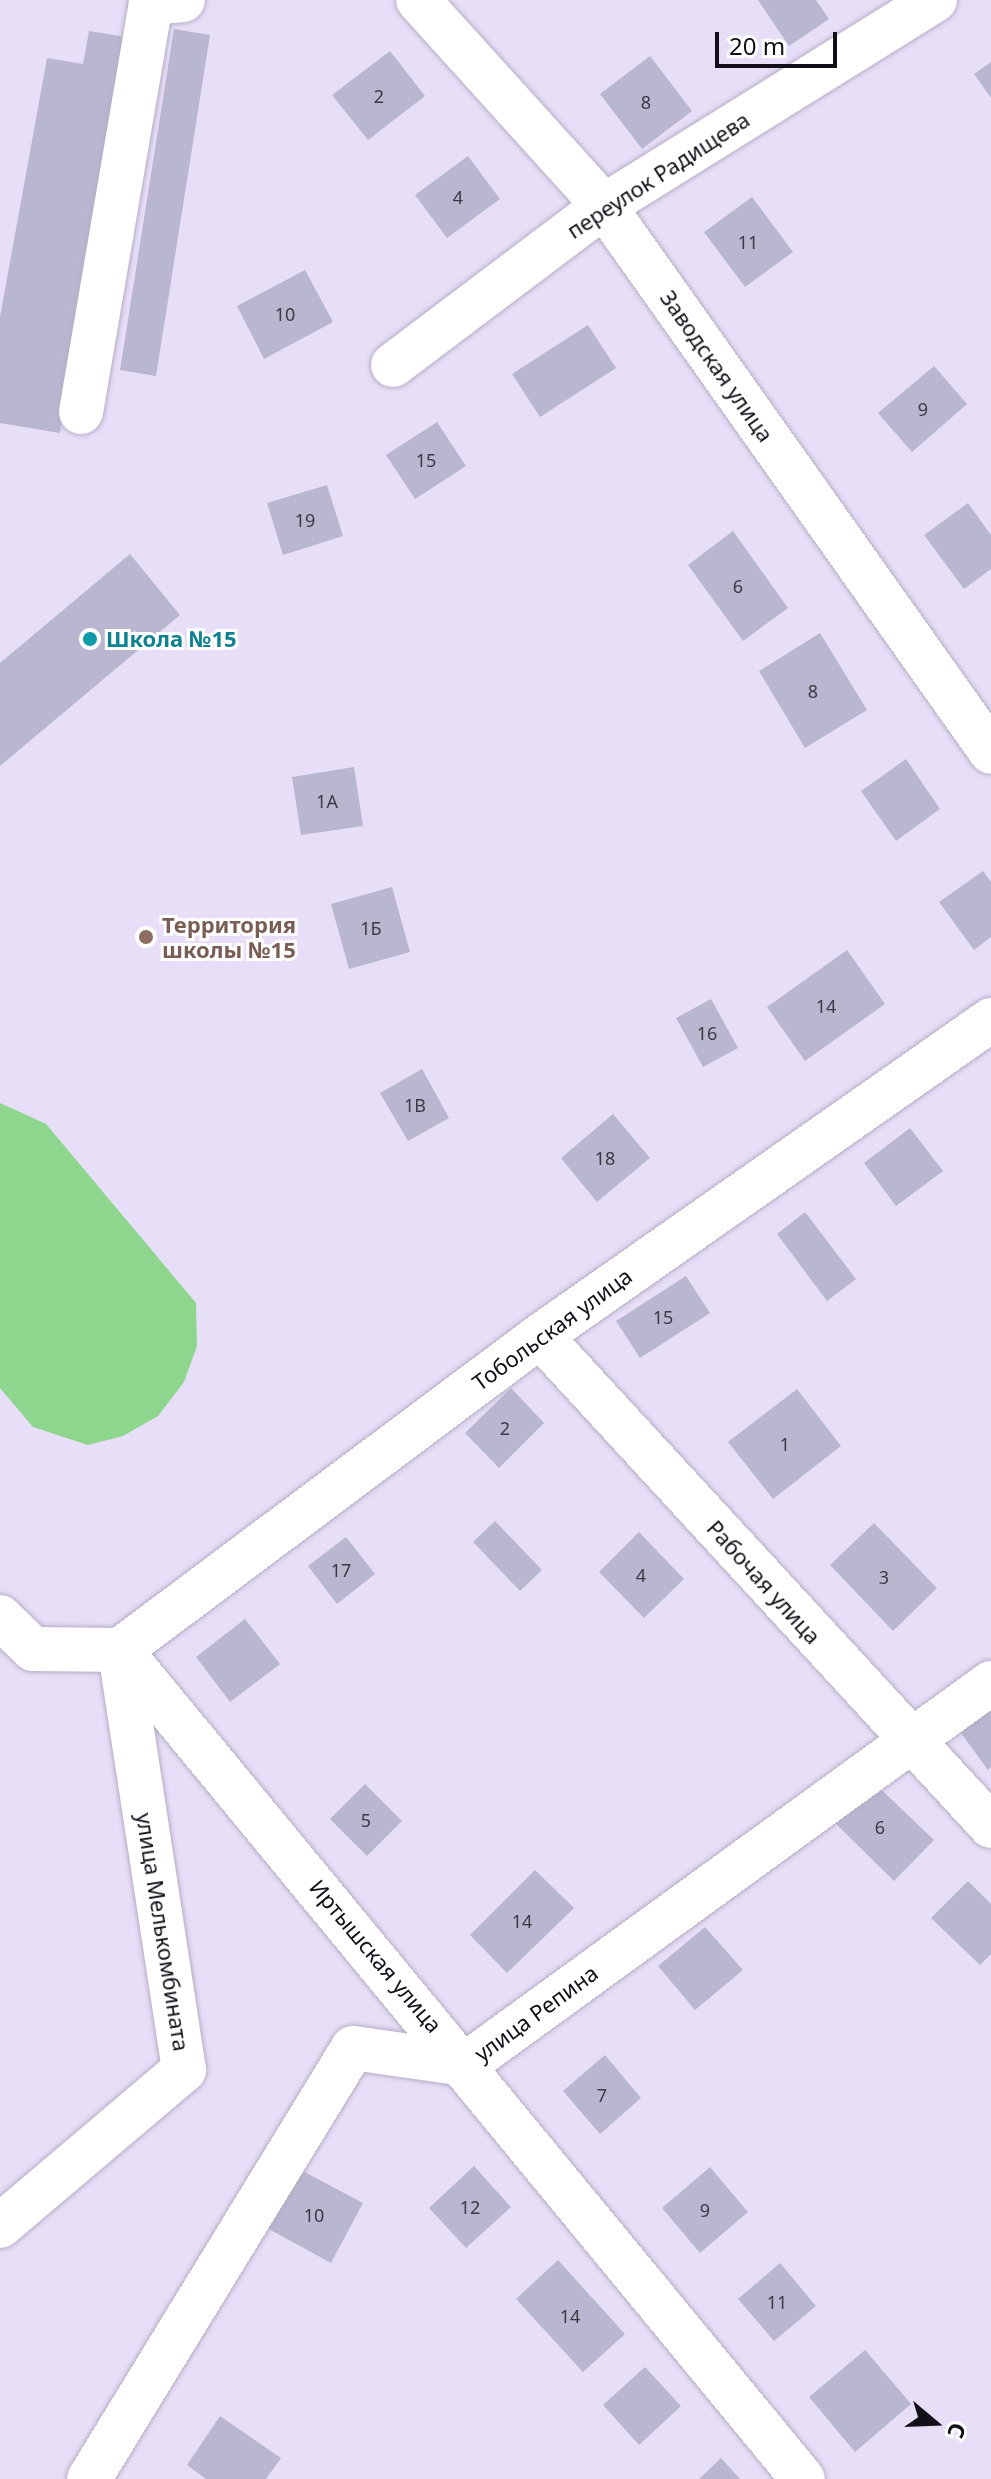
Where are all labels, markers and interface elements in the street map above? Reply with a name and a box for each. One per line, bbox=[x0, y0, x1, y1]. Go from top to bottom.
scale bar bbox=[719, 16, 841, 66]
text: 20 m bbox=[729, 29, 785, 62]
house number: 2 bbox=[374, 85, 384, 107]
house number: 8 bbox=[641, 91, 651, 113]
street label: переулок Радищева bbox=[562, 106, 754, 244]
house number: 4 bbox=[453, 186, 463, 208]
house number: 11 bbox=[738, 231, 758, 253]
street label: Заводская улица bbox=[655, 285, 779, 447]
house number: 10 bbox=[275, 303, 295, 325]
house number: 9 bbox=[918, 398, 928, 420]
house number: 15 bbox=[416, 449, 436, 471]
house number: 19 bbox=[295, 509, 315, 531]
house number: 6 bbox=[733, 575, 743, 597]
place label: Школа №15 bbox=[106, 626, 237, 652]
marker: Школа №15 bbox=[81, 630, 99, 648]
house number: 8 bbox=[808, 680, 818, 702]
house number: 1А bbox=[316, 790, 338, 812]
place label: Территория школы №15 bbox=[162, 911, 296, 962]
house number: 1Б bbox=[360, 917, 382, 939]
marker: Территория школы №15 bbox=[137, 928, 155, 946]
house number: 14 bbox=[816, 995, 836, 1017]
house number: 16 bbox=[697, 1022, 717, 1044]
house number: 1В bbox=[404, 1094, 426, 1116]
house number: 18 bbox=[595, 1147, 615, 1169]
street label: Тобольская улица bbox=[467, 1262, 637, 1396]
house number: 15 bbox=[653, 1306, 673, 1328]
house number: 2 bbox=[500, 1417, 510, 1439]
house number: 1 bbox=[780, 1433, 790, 1455]
street label: Рабочая улица bbox=[702, 1515, 826, 1649]
house number: 17 bbox=[331, 1559, 351, 1581]
house number: 4 bbox=[636, 1564, 646, 1586]
house number: 3 bbox=[879, 1566, 889, 1588]
house number: 5 bbox=[361, 1809, 371, 1831]
street label: улица Мелькомбината bbox=[131, 1811, 195, 2053]
house number: 6 bbox=[875, 1816, 885, 1838]
street label: Иртышская улица bbox=[304, 1874, 448, 2038]
house number: 14 bbox=[512, 1910, 532, 1932]
street label: улица Репина bbox=[469, 1959, 603, 2067]
house number: 7 bbox=[597, 2084, 607, 2106]
house number: 12 bbox=[460, 2196, 480, 2218]
house number: 9 bbox=[700, 2199, 710, 2221]
house number: 10 bbox=[304, 2204, 324, 2226]
house number: 11 bbox=[767, 2291, 787, 2313]
house number: 14 bbox=[560, 2305, 580, 2327]
north arrow bbox=[895, 2383, 975, 2463]
text: С bbox=[941, 2419, 974, 2442]

